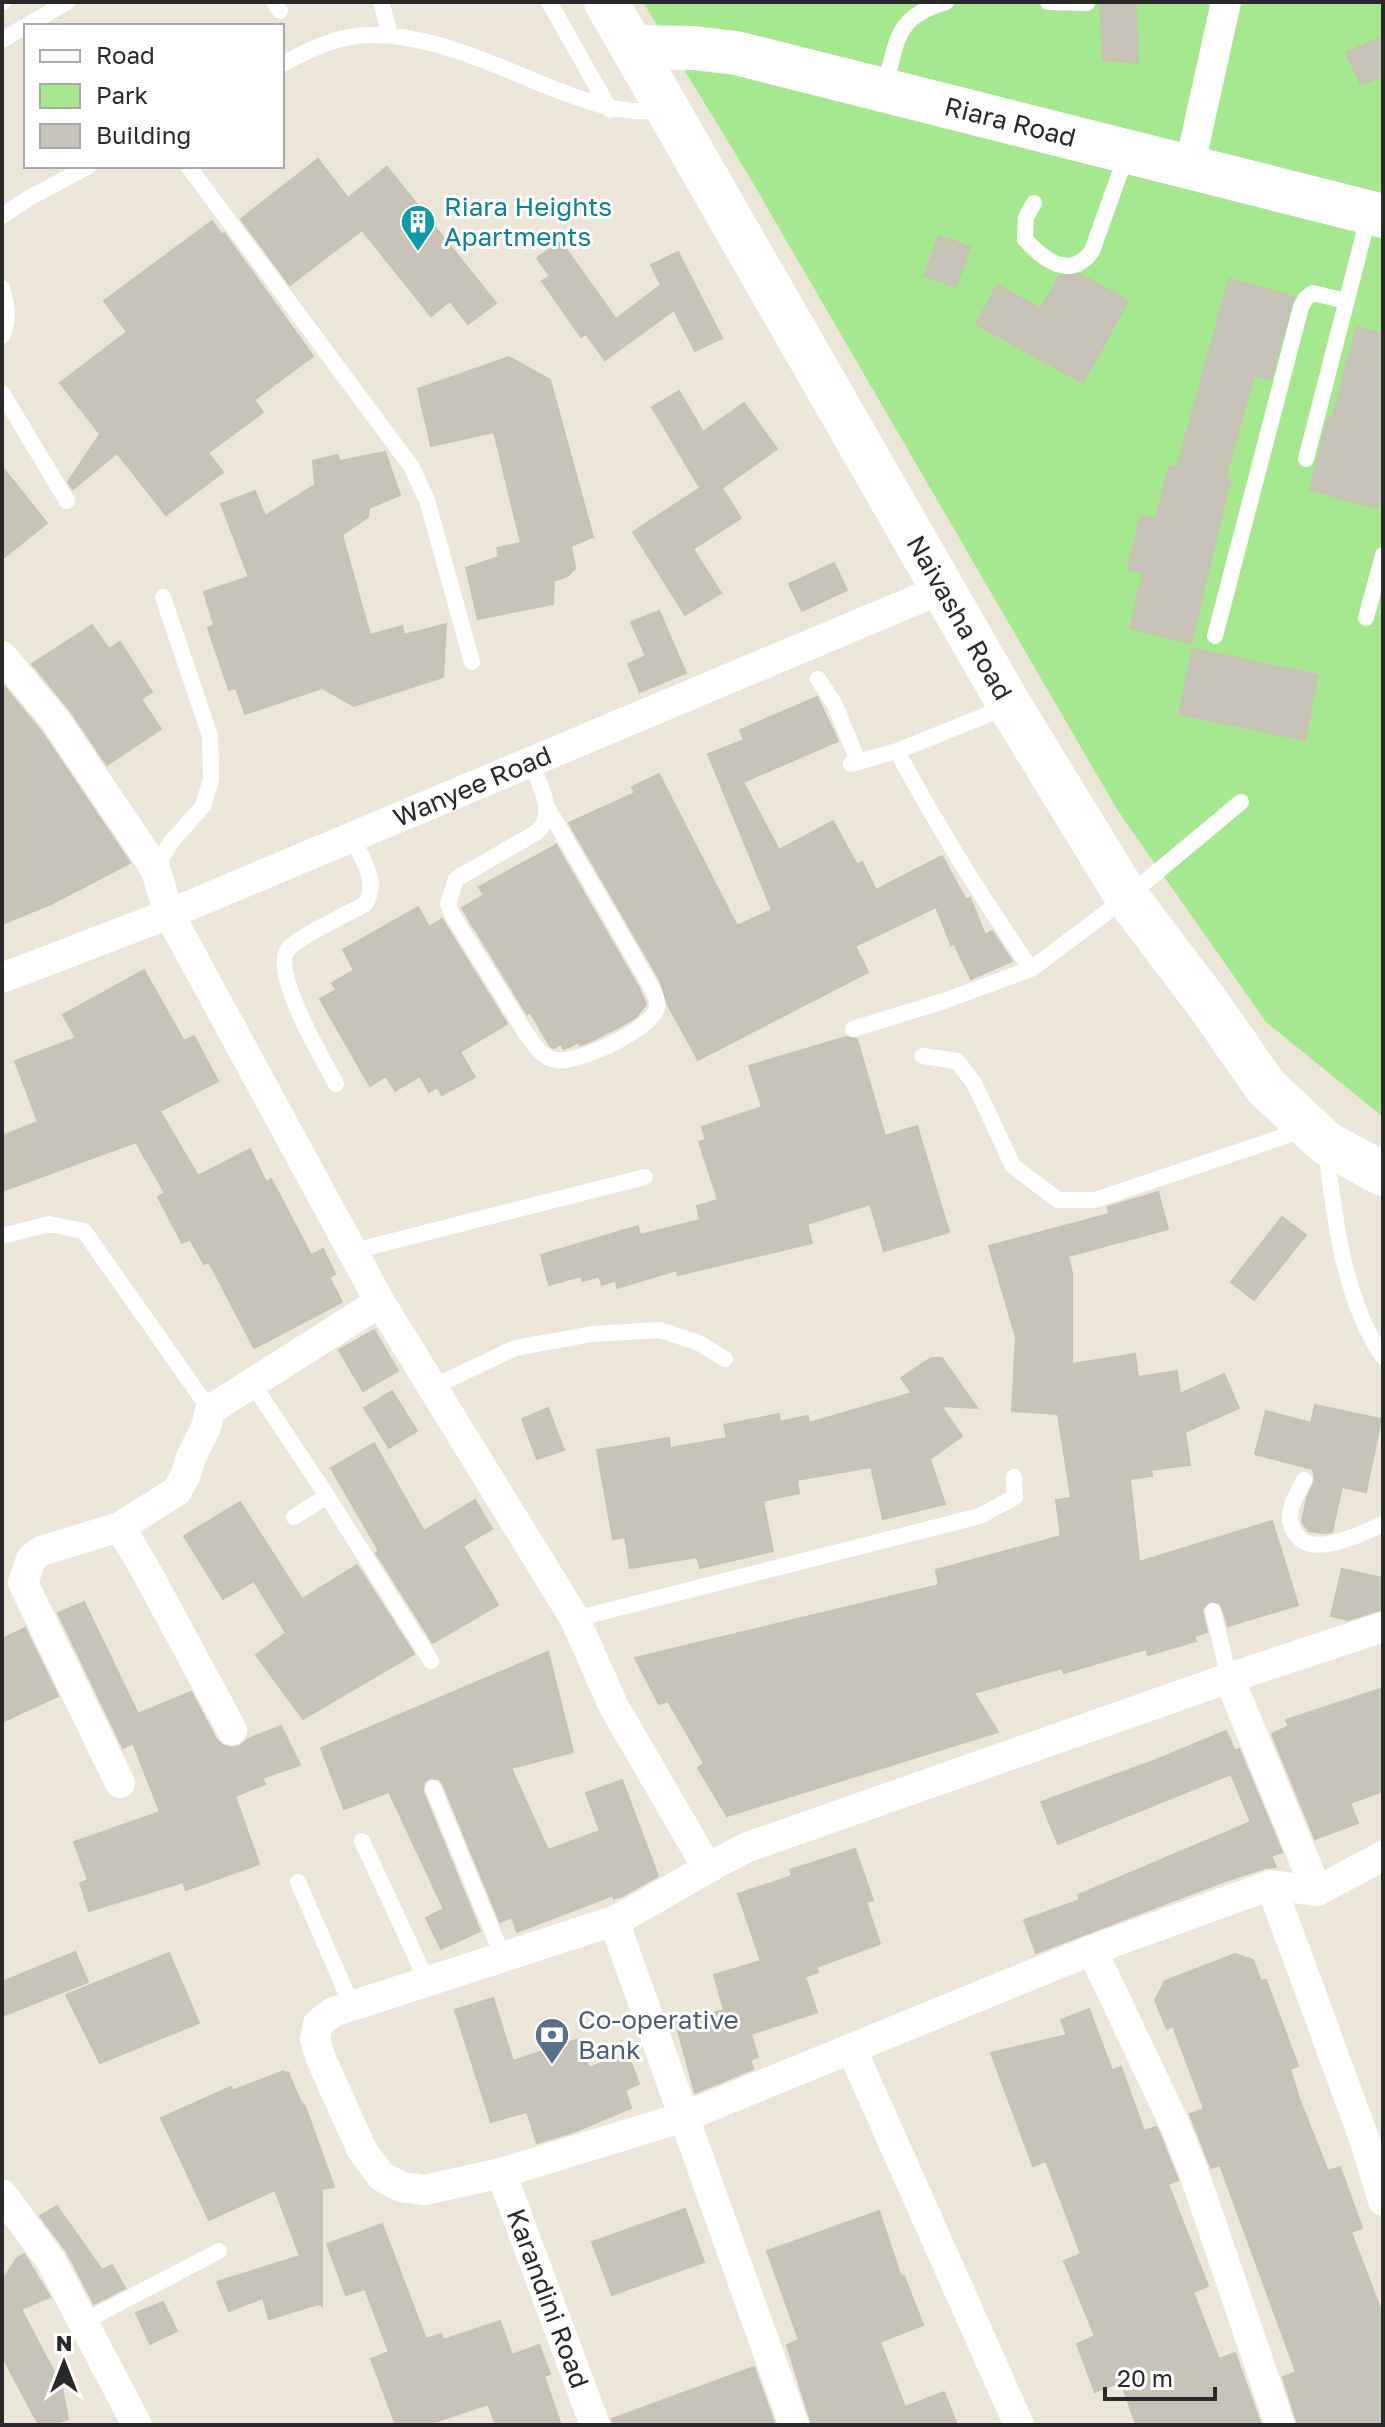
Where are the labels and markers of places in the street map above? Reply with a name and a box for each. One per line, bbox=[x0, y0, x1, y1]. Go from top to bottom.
place label: Riara Heights Apartments bbox=[444, 191, 612, 252]
building icon: Riara Heights Apartments bbox=[399, 203, 437, 253]
place label: Co-operative Bank bbox=[578, 2004, 739, 2065]
bank icon: Co-operative Bank bbox=[533, 2016, 571, 2066]

